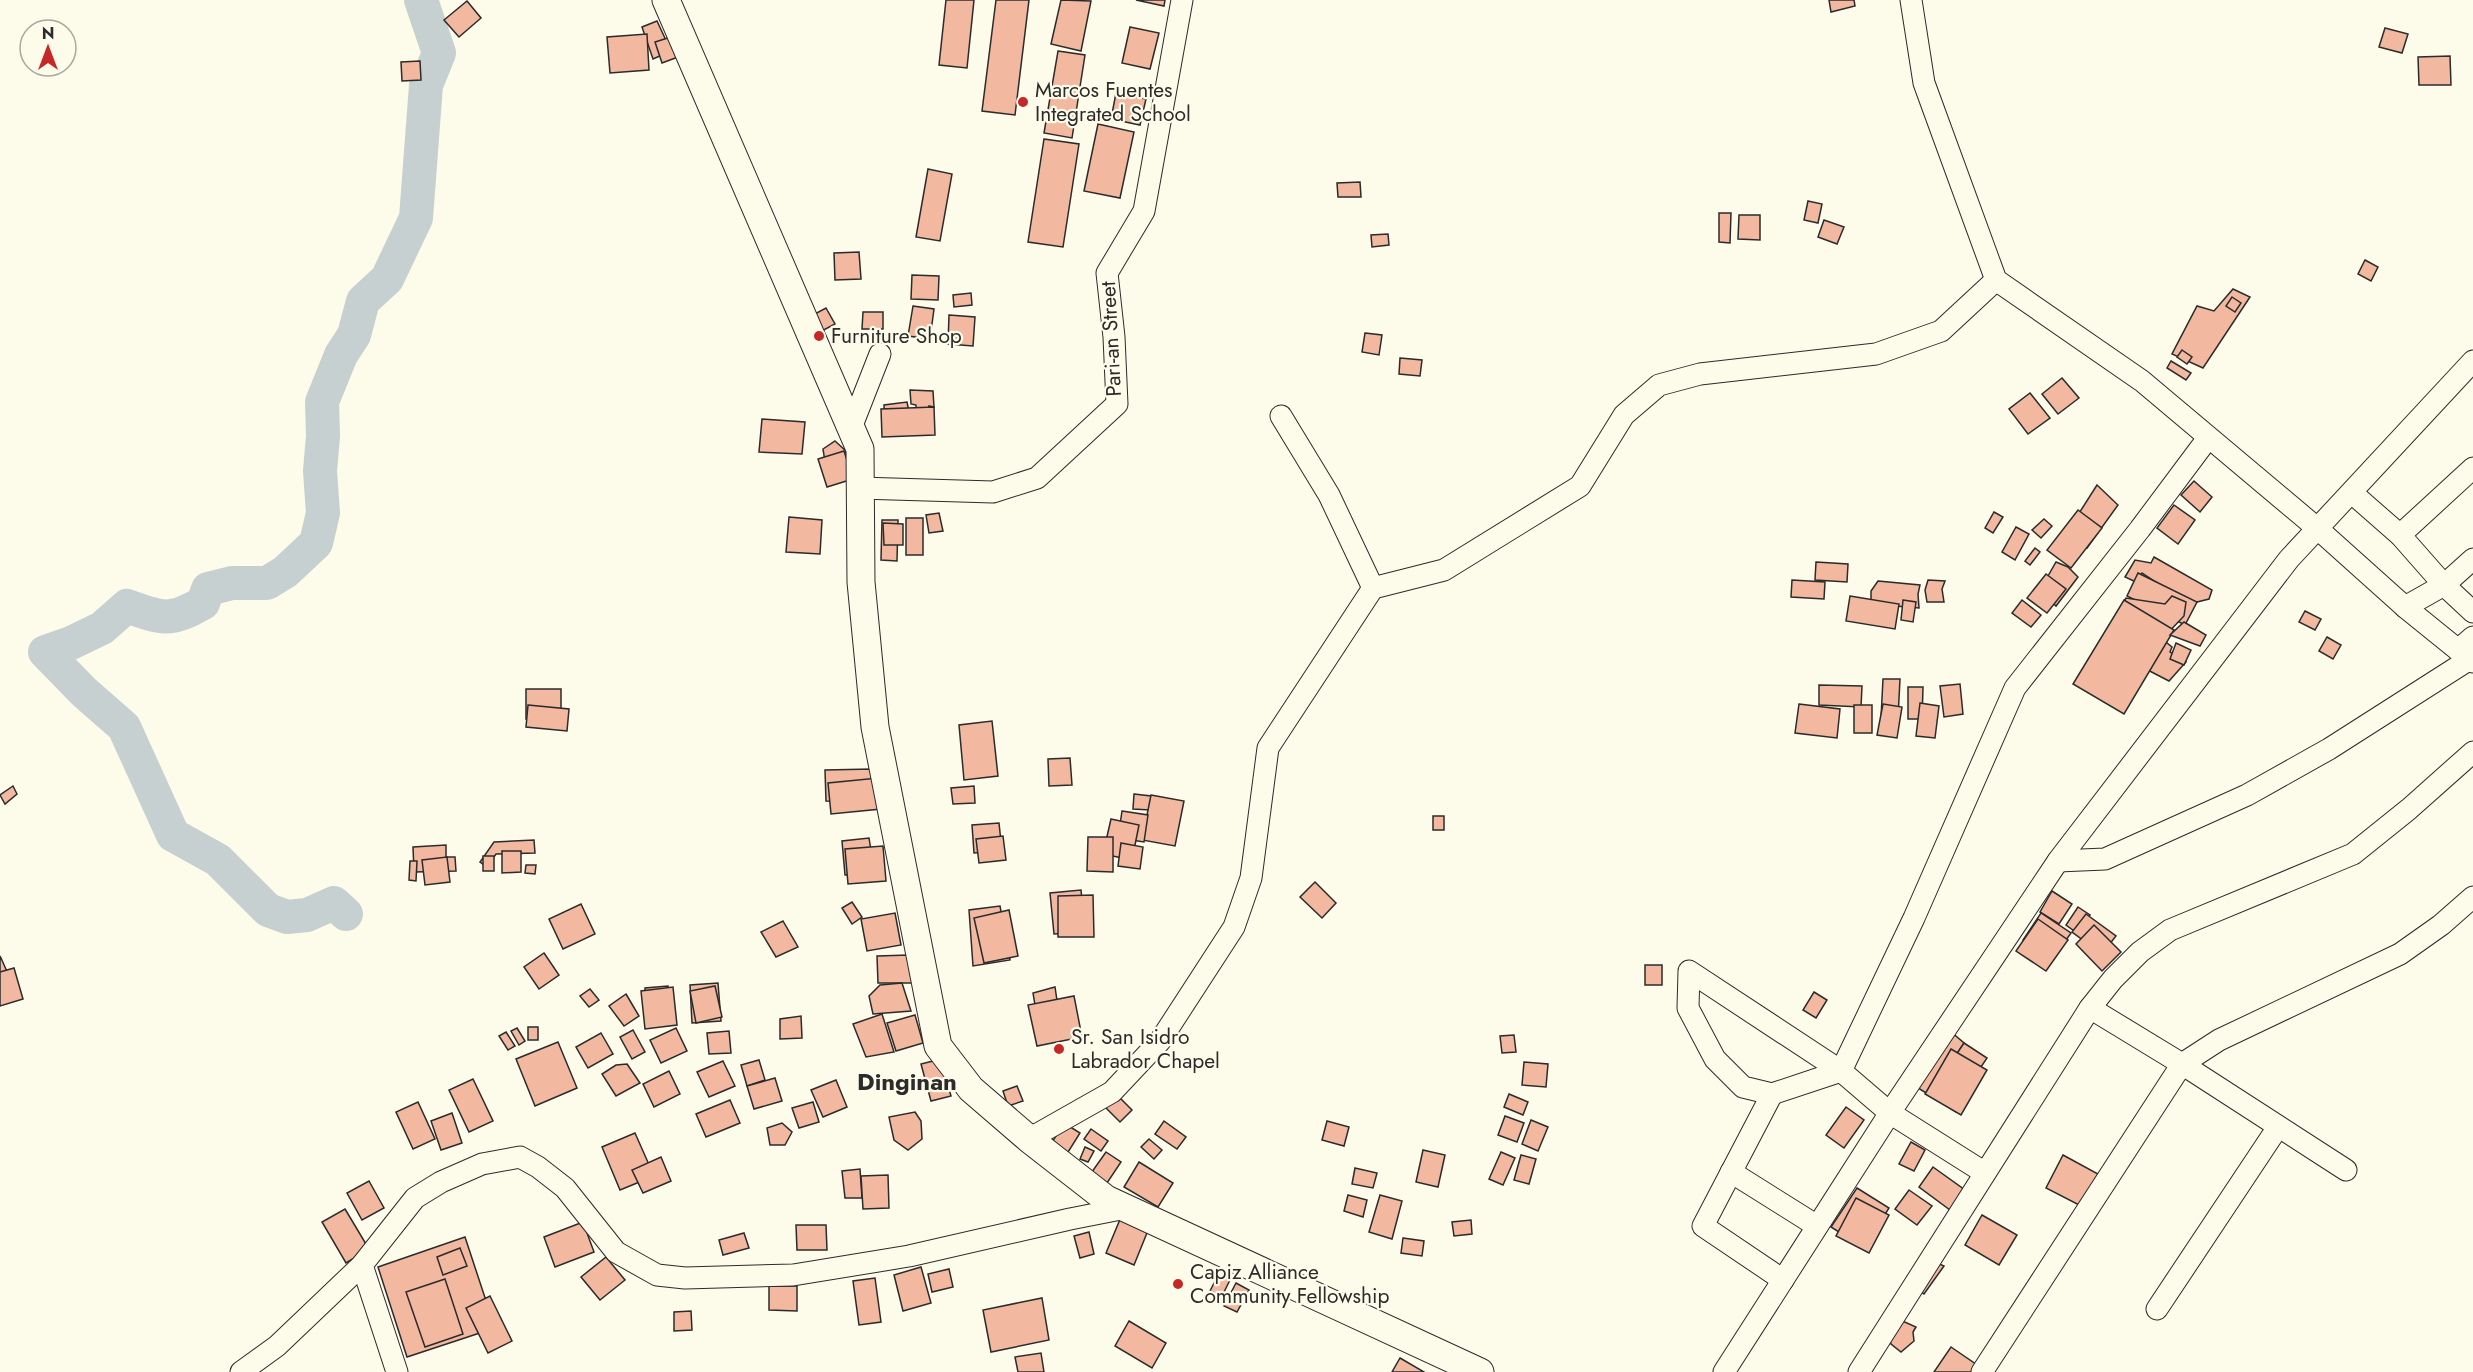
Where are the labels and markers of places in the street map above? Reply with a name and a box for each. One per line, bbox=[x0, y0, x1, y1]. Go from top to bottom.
place label: Marcos Fuentes Integrated School bbox=[1035, 75, 1191, 129]
marker: Marcos Fuentes Integrated School bbox=[1016, 95, 1030, 109]
place label: Furniture Shop bbox=[831, 321, 962, 351]
marker: Furniture Shop bbox=[812, 329, 826, 343]
place label: Sr. San Isidro Labrador Chapel bbox=[1071, 1022, 1220, 1076]
marker: Sr. San Isidro Labrador Chapel bbox=[1052, 1042, 1066, 1056]
place label: Capiz Alliance Community Fellowship bbox=[1190, 1257, 1389, 1311]
marker: Capiz Alliance Community Fellowship bbox=[1171, 1277, 1185, 1291]

